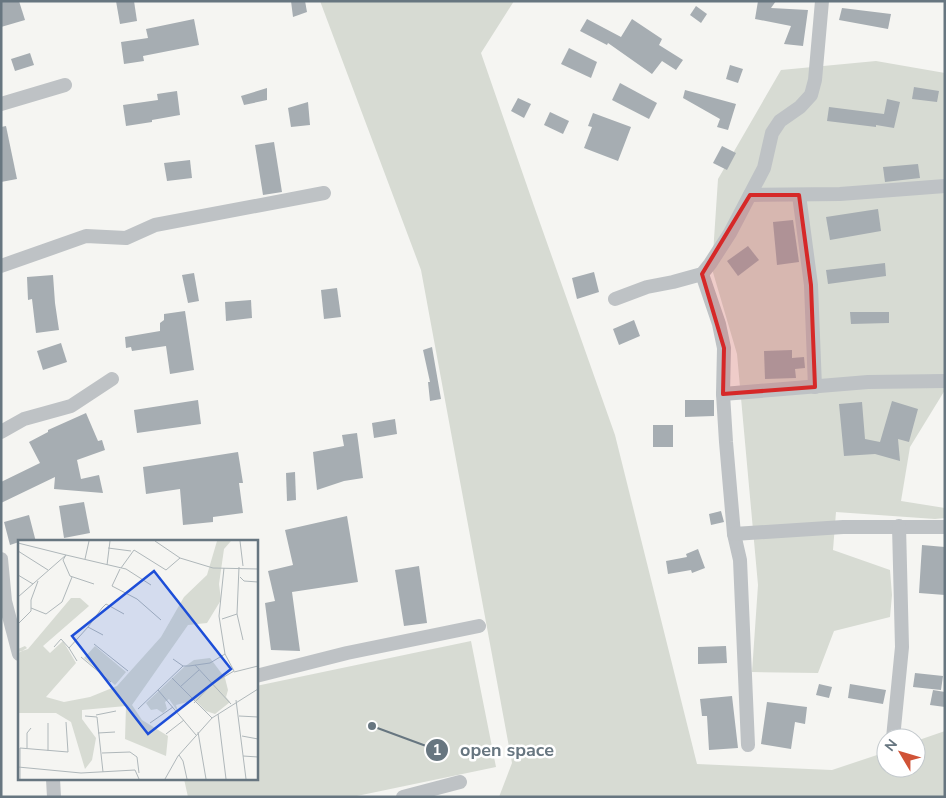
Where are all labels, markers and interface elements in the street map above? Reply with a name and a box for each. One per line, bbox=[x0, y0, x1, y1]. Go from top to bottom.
inset map bbox=[18, 540, 258, 780]
north arrow bbox=[876, 728, 926, 778]
callout: open space bbox=[425, 733, 564, 766]
text: N bbox=[880, 735, 902, 755]
text: open space bbox=[460, 738, 554, 762]
text: 1 bbox=[432, 740, 442, 760]

